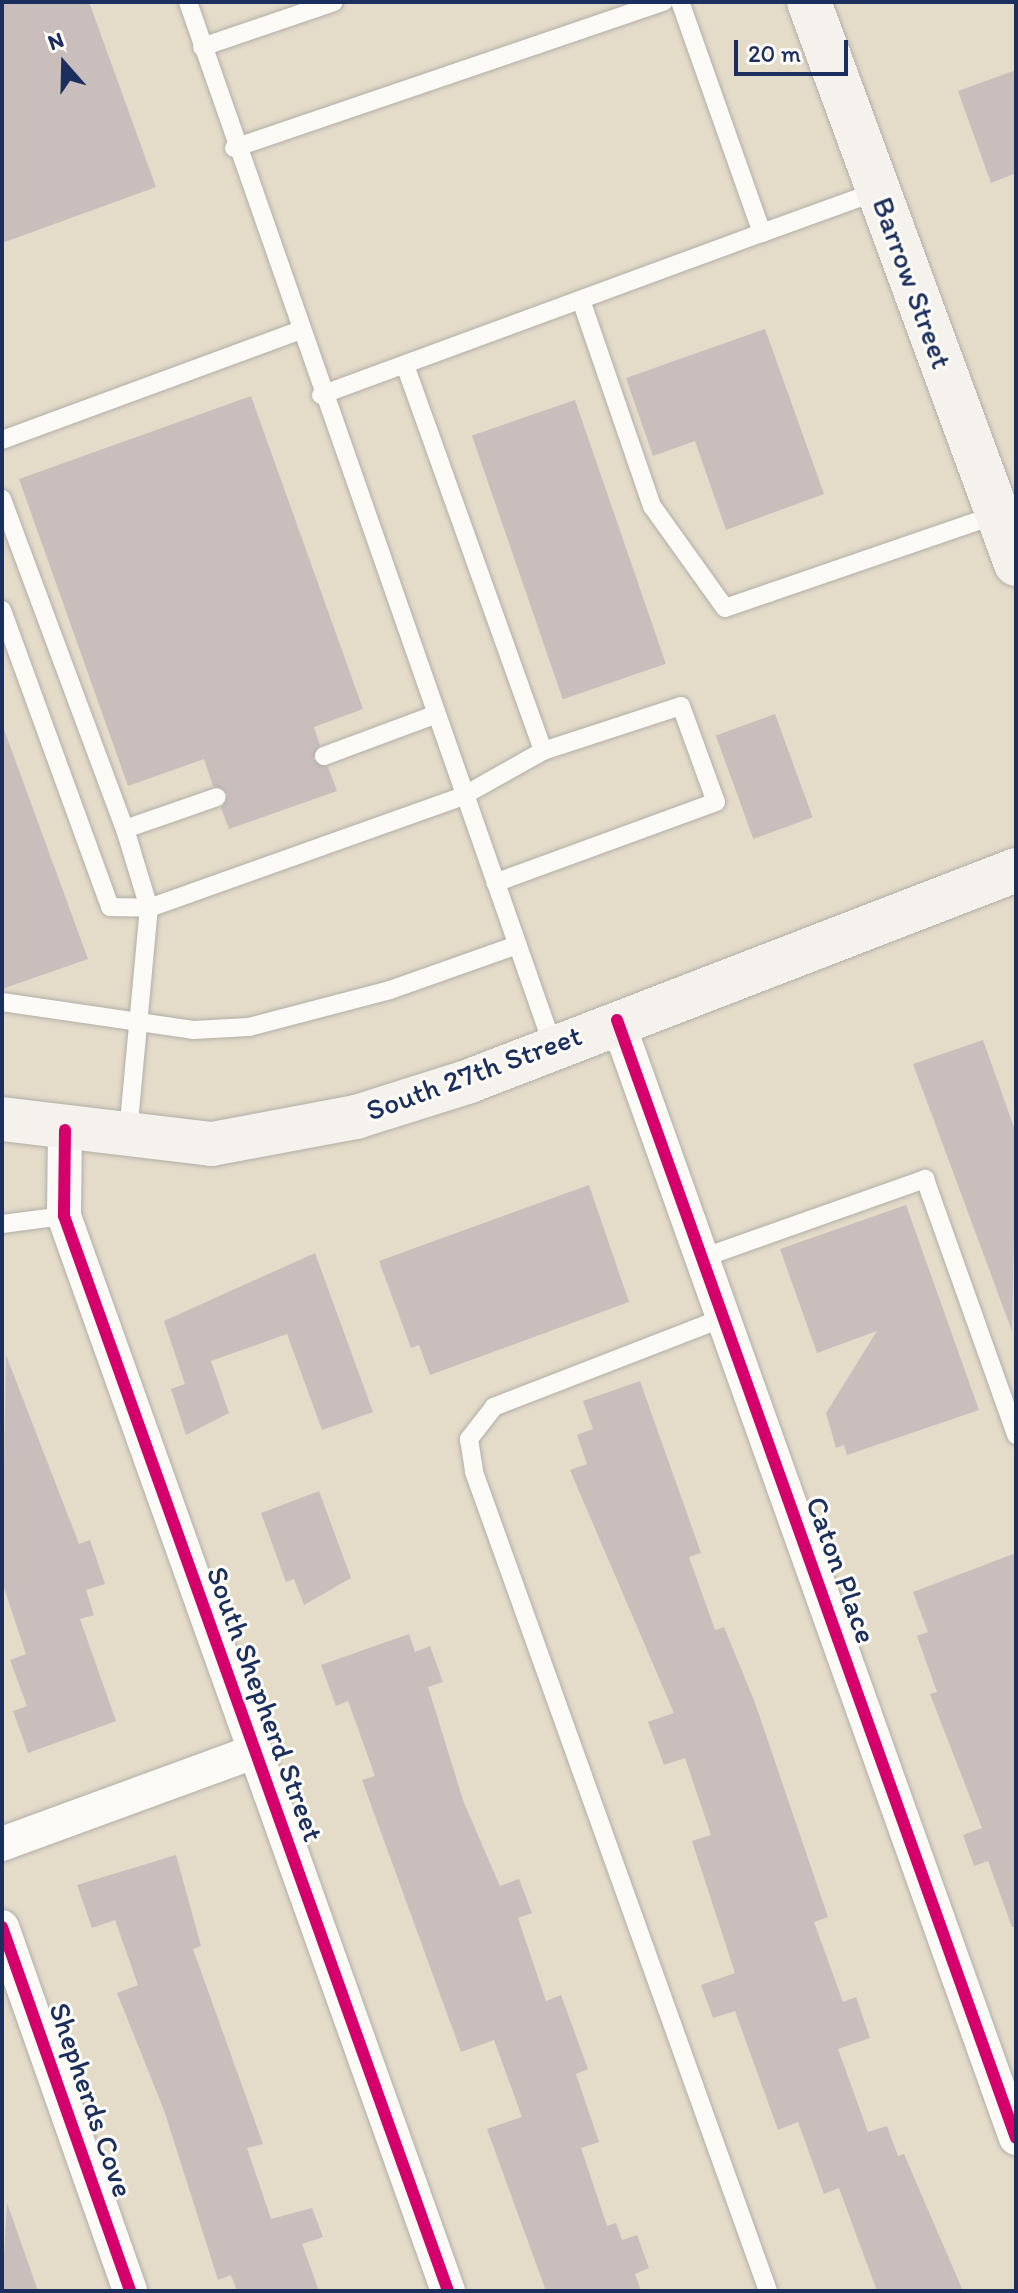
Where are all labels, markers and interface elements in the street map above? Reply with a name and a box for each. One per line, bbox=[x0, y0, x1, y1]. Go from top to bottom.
north arrow bbox=[24, 24, 104, 104]
scale bar bbox=[738, 24, 852, 74]
text: N bbox=[44, 26, 67, 56]
text: 20 m bbox=[748, 39, 801, 68]
street label: Barrow Street bbox=[864, 192, 960, 374]
street label: South 27th Street bbox=[362, 1018, 586, 1128]
street label: Caton Place bbox=[798, 1492, 884, 1648]
street label: South Shepherd Street bbox=[199, 1562, 331, 1846]
street label: Shepherds Cove bbox=[41, 1998, 141, 2202]

